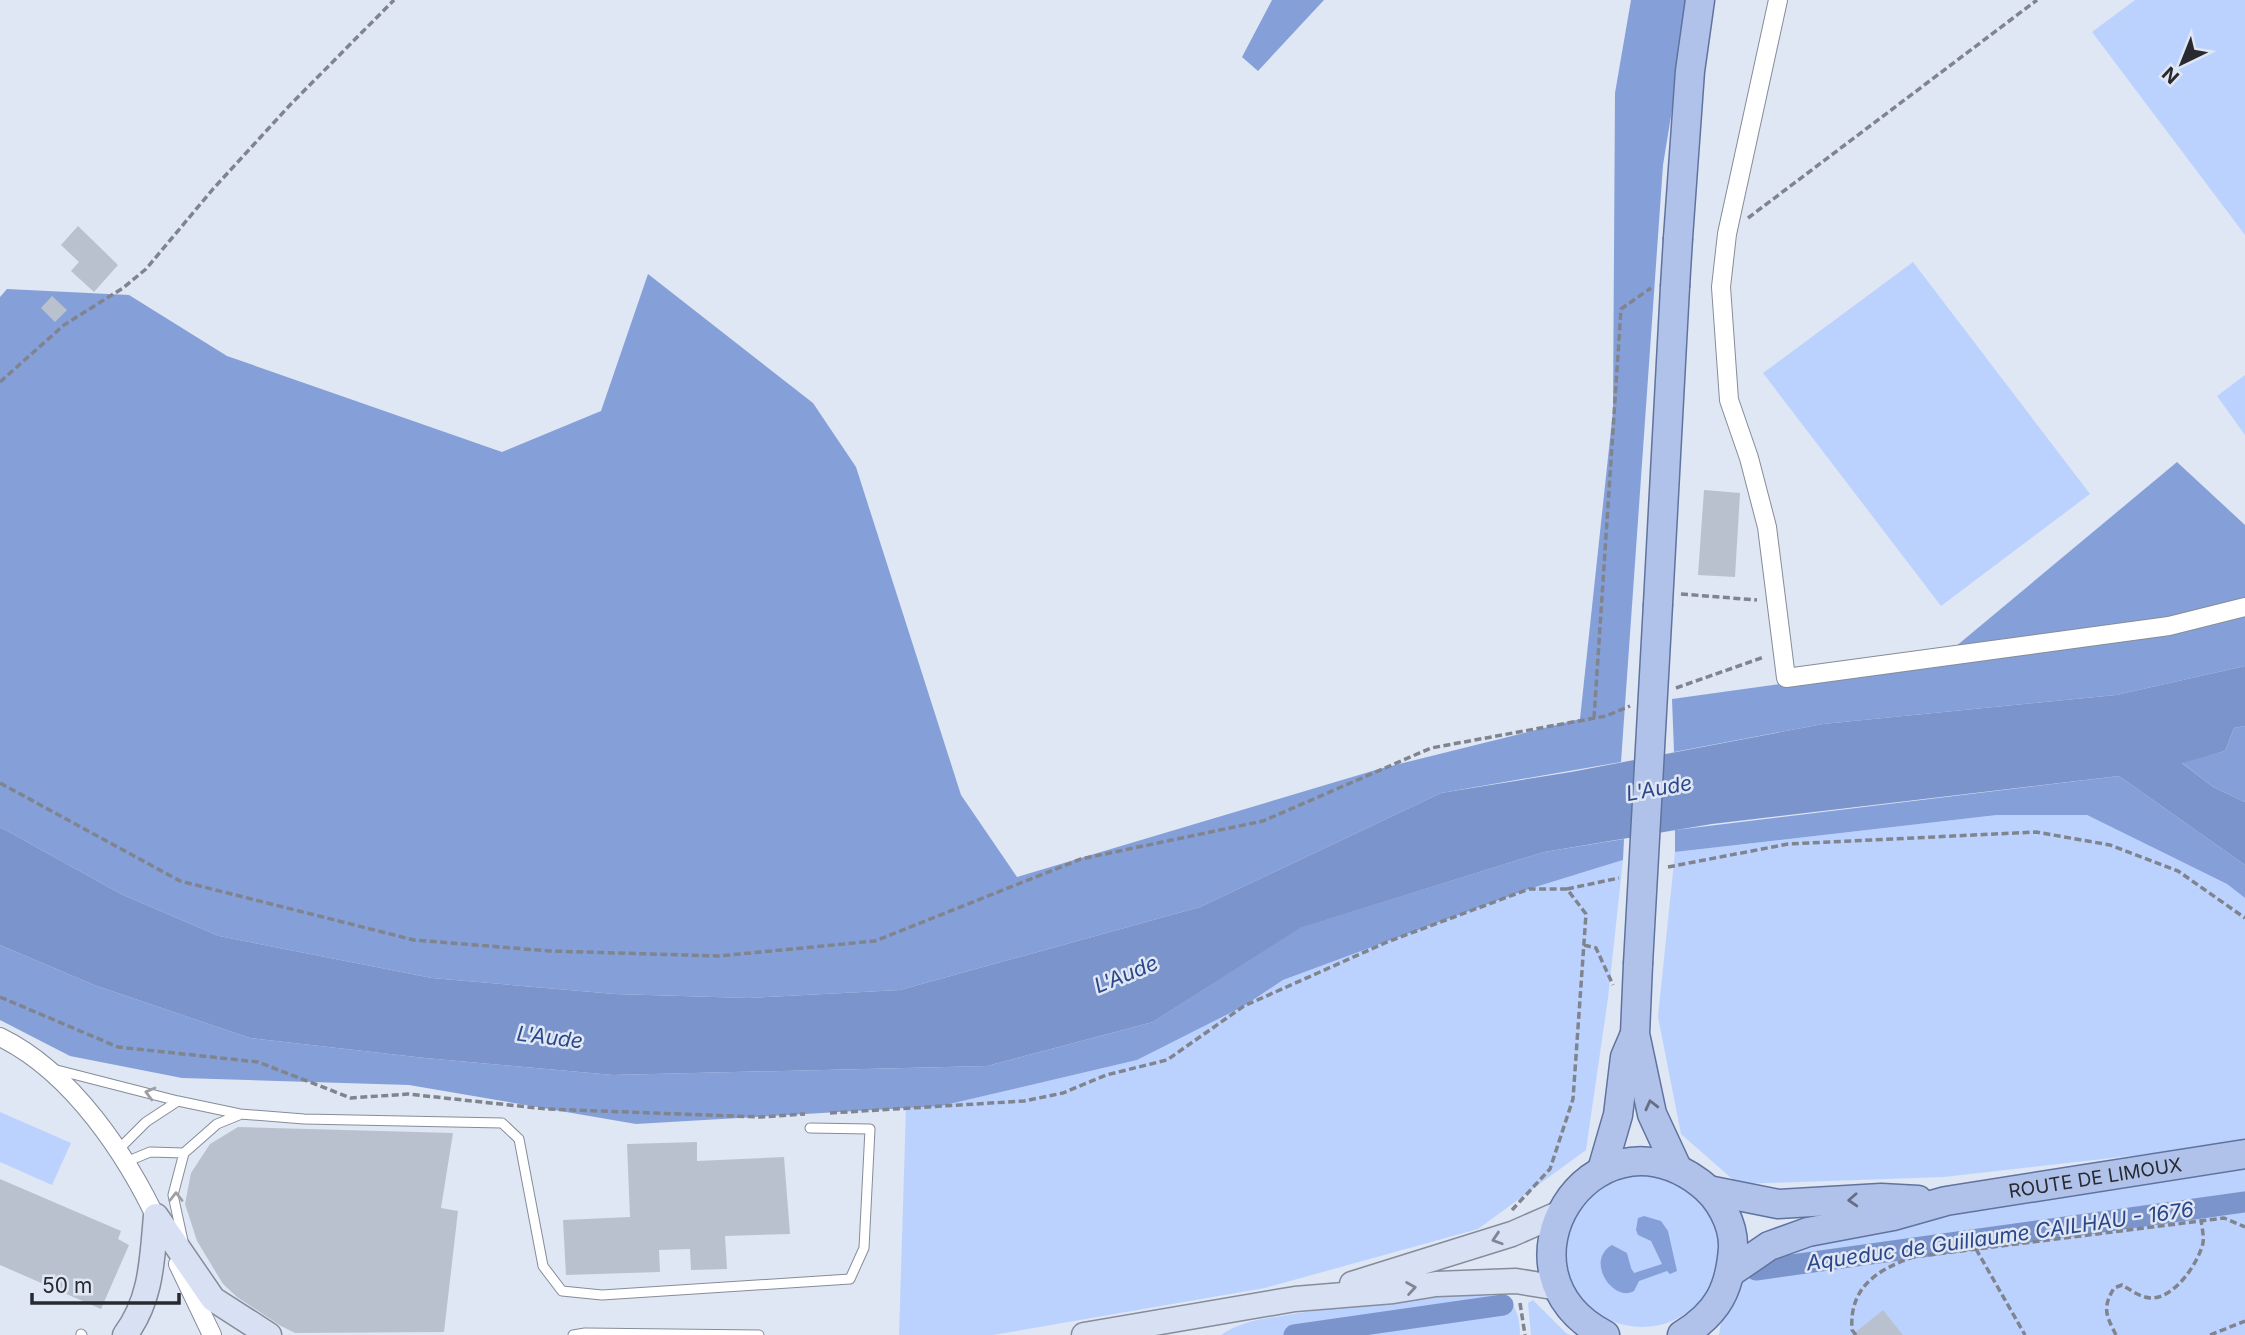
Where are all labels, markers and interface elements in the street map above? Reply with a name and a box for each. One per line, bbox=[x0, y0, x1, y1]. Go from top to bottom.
north arrow bbox=[2147, 28, 2217, 98]
text: N bbox=[2158, 62, 2184, 88]
water label: L'Aude bbox=[1624, 770, 1694, 806]
water label: L'Aude bbox=[1090, 950, 1162, 998]
water label: L'Aude bbox=[515, 1021, 585, 1053]
one-way arrow bbox=[144, 1087, 156, 1101]
one-way arrow bbox=[1644, 1100, 1659, 1112]
street label: ROUTE DE LIMOUX bbox=[2007, 1153, 2183, 1203]
one-way arrow bbox=[168, 1191, 184, 1202]
one-way arrow bbox=[1847, 1192, 1858, 1207]
water label: Aqueduc de Guillaume CAILHAU - 1676 bbox=[1804, 1196, 2195, 1276]
one-way arrow bbox=[1491, 1231, 1504, 1245]
scale bar bbox=[32, 1262, 178, 1306]
text: 50 m bbox=[42, 1273, 92, 1298]
one-way arrow bbox=[1405, 1281, 1417, 1296]

